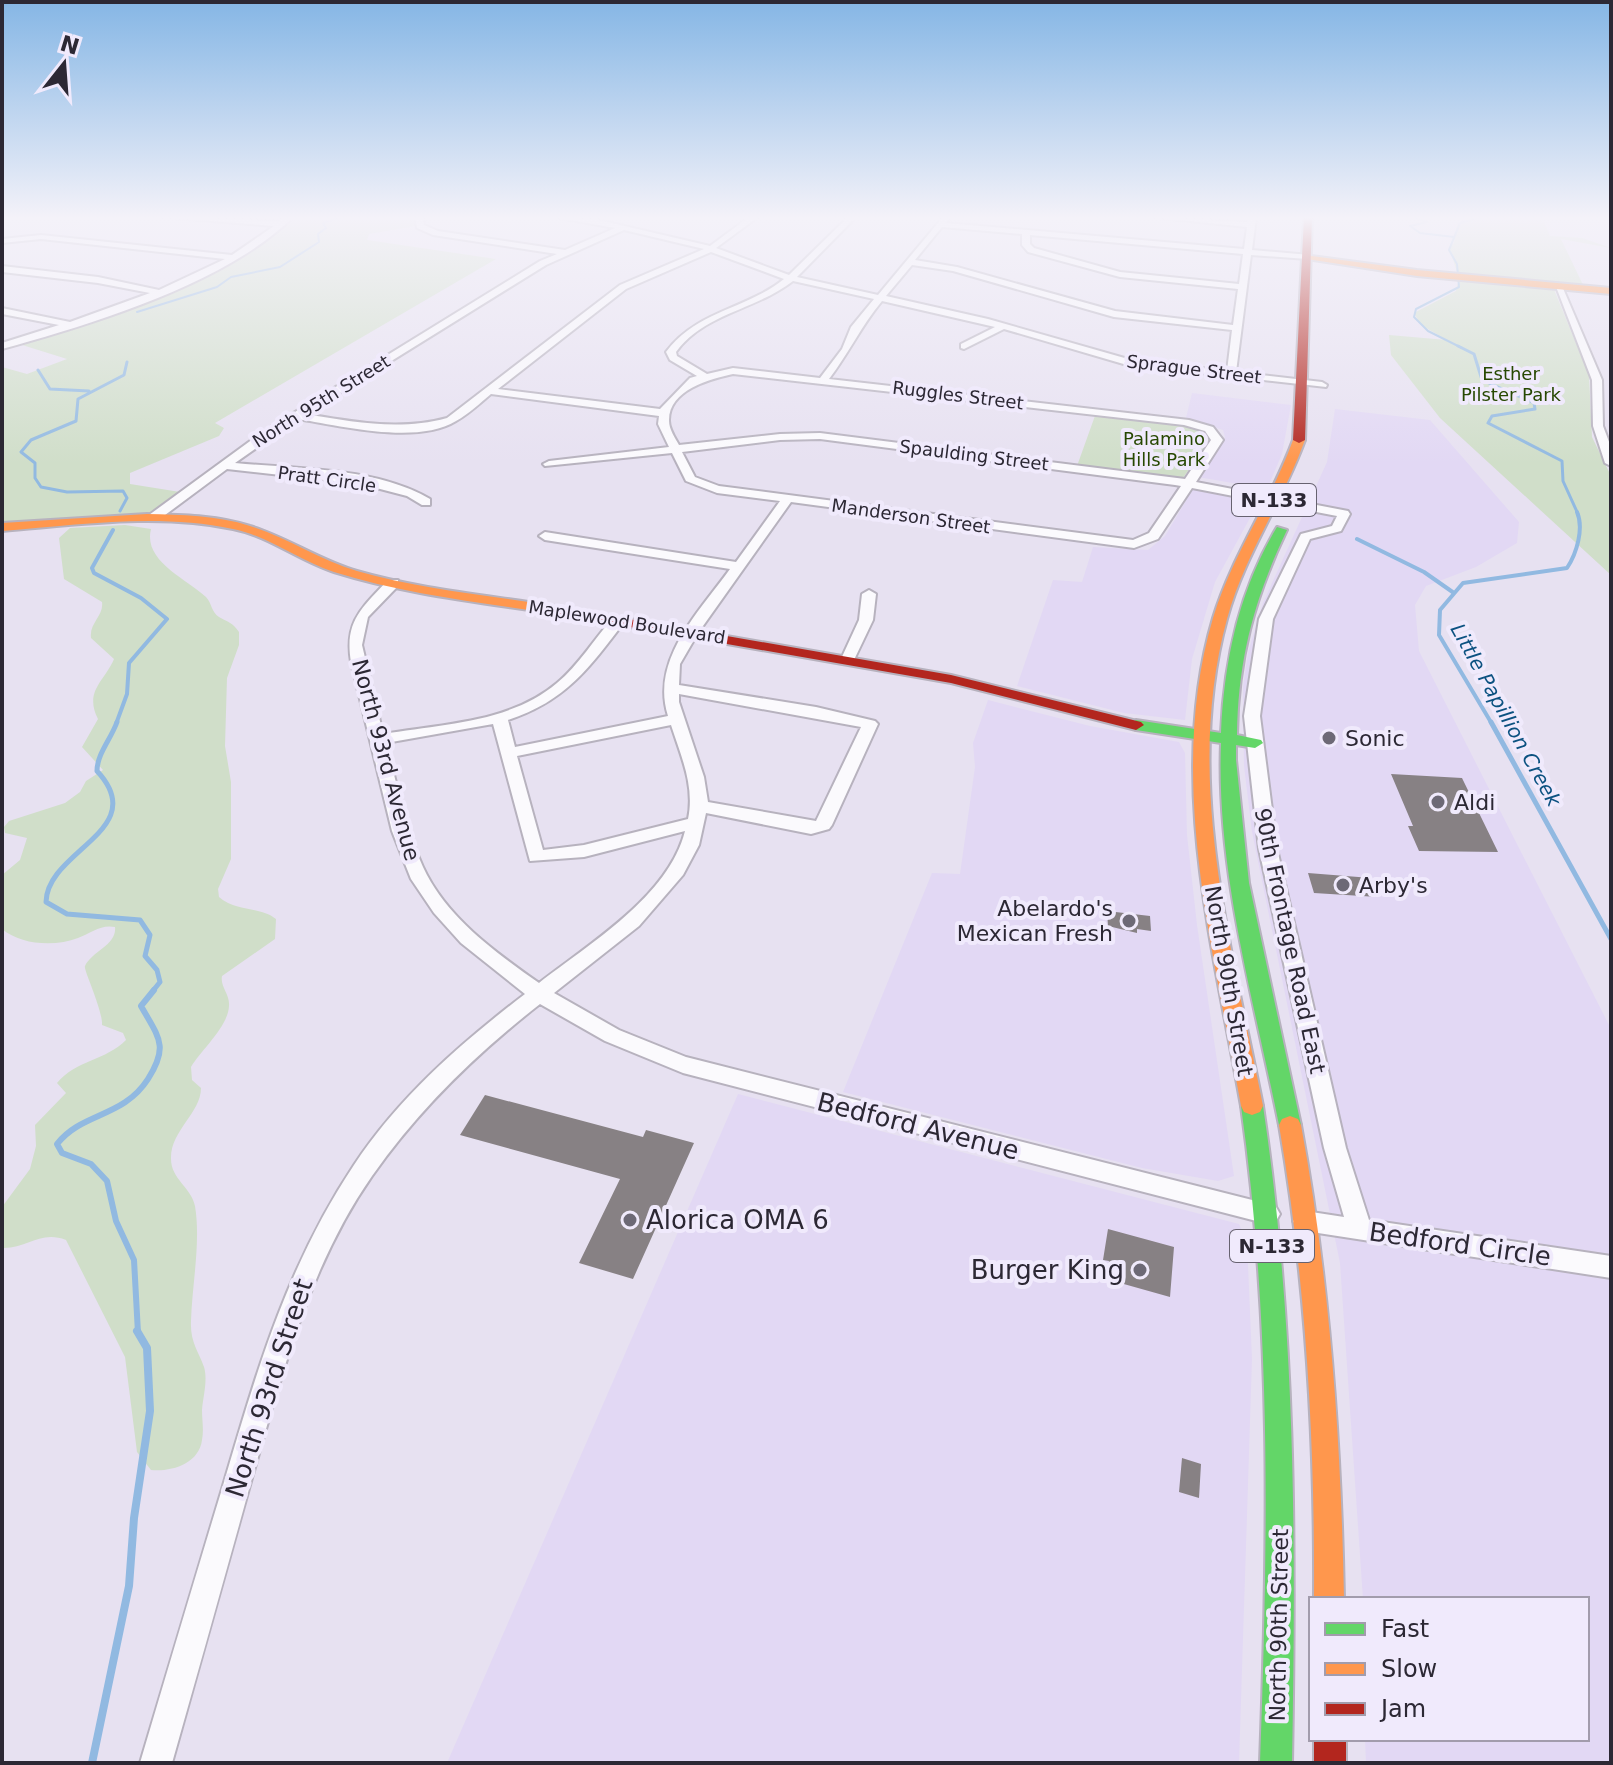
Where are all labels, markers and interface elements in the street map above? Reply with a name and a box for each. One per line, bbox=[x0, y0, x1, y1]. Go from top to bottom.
north arrow bbox=[24, 24, 104, 104]
text: N bbox=[57, 31, 82, 60]
street label: North 95th Street bbox=[248, 350, 394, 452]
street label: Sprague Street bbox=[1125, 350, 1263, 388]
park label: Esther Pilster Park bbox=[1461, 363, 1562, 405]
street label: Ruggles Street bbox=[891, 377, 1025, 413]
park label: Palamino Hills Park bbox=[1123, 428, 1206, 470]
street label: Spaulding Street bbox=[898, 435, 1050, 475]
street label: Pratt Circle bbox=[276, 462, 378, 496]
road number: N-133 bbox=[1232, 484, 1316, 516]
street label: Manderson Street bbox=[830, 494, 992, 538]
street label: Maplewood Boulevard bbox=[527, 596, 727, 648]
water label: Little Papillion Creek bbox=[1446, 619, 1567, 812]
street label: North 93rd Avenue bbox=[347, 656, 425, 864]
place label: Sonic bbox=[1345, 726, 1405, 751]
marker: Sonic bbox=[1320, 729, 1338, 747]
place label: Aldi bbox=[1454, 790, 1495, 815]
marker: Aldi bbox=[1429, 793, 1447, 811]
street label: 90th Frontage Road East bbox=[1250, 806, 1330, 1076]
place label: Arby's bbox=[1359, 873, 1428, 898]
marker: Arby's bbox=[1334, 876, 1352, 894]
street label: North 90th Street bbox=[1200, 884, 1258, 1079]
place label: Abelardo's Mexican Fresh bbox=[957, 896, 1113, 946]
marker: Abelardo's Mexican Fresh bbox=[1120, 912, 1138, 930]
street label: Bedford Avenue bbox=[814, 1086, 1022, 1166]
place label: Alorica OMA 6 bbox=[646, 1205, 829, 1235]
marker: Alorica OMA 6 bbox=[621, 1211, 639, 1229]
street label: Bedford Circle bbox=[1367, 1216, 1553, 1272]
road number: N-133 bbox=[1230, 1230, 1314, 1262]
place label: Burger King bbox=[971, 1255, 1124, 1285]
marker: Burger King bbox=[1131, 1261, 1149, 1279]
street label: North 93rd Street bbox=[219, 1275, 319, 1501]
street label: North 90th Street bbox=[1265, 1528, 1293, 1722]
legend bbox=[1309, 1597, 1589, 1741]
text: Fast bbox=[1381, 1615, 1429, 1643]
text: Slow bbox=[1381, 1655, 1437, 1683]
text: Jam bbox=[1379, 1695, 1426, 1723]

